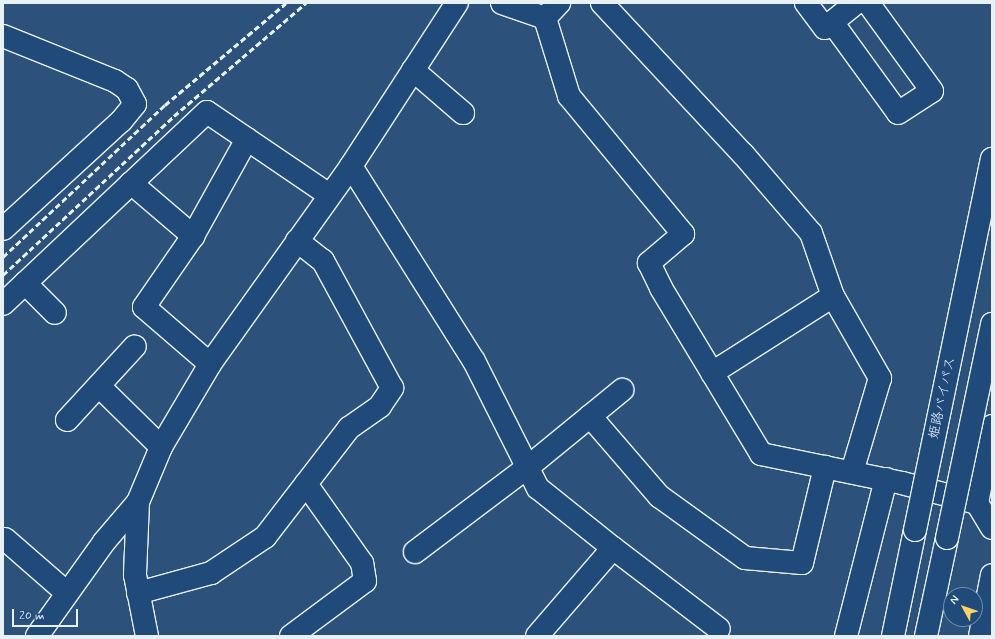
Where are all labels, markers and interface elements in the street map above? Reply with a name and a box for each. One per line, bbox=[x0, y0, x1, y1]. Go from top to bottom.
street label: 姫路バイパス bbox=[925, 355, 959, 441]
north arrow bbox=[943, 587, 983, 627]
text: N bbox=[947, 593, 962, 607]
scale bar bbox=[14, 601, 80, 627]
text: 20 m bbox=[19, 608, 45, 624]

